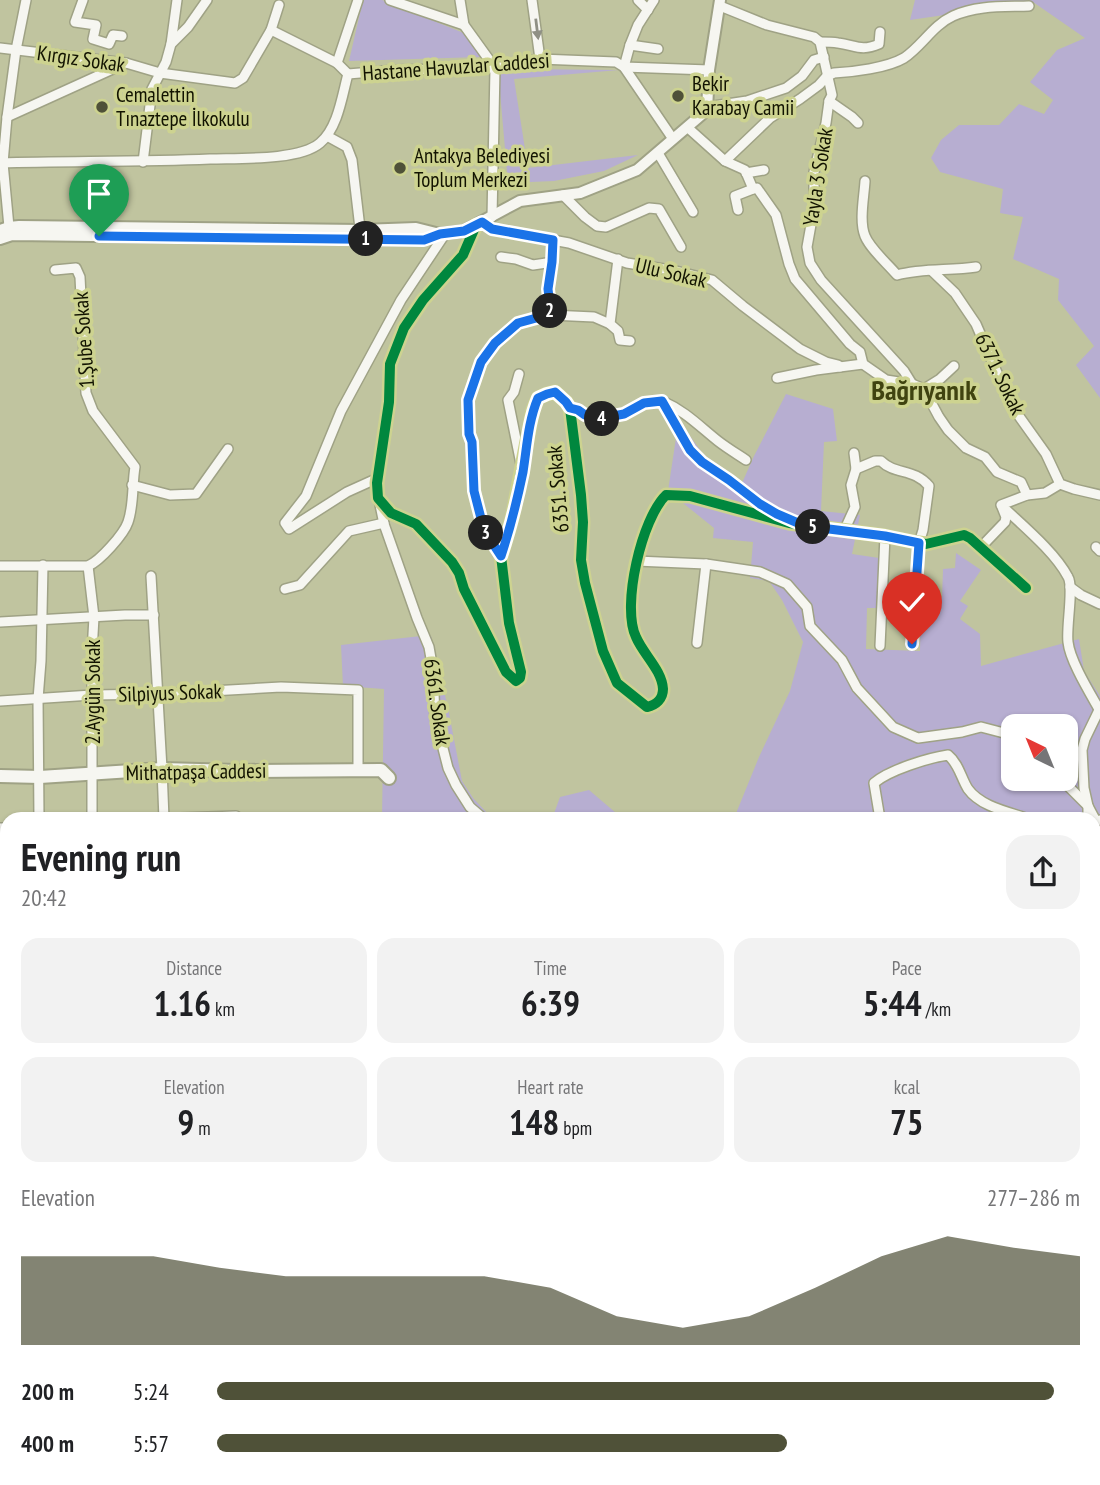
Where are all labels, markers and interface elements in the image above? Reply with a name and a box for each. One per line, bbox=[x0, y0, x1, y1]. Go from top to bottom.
one-way arrow bbox=[531, 19, 542, 41]
street label: Kırgız Sokak bbox=[35, 39, 127, 78]
street label: Hastane Havuzlar Caddesi bbox=[361, 46, 550, 87]
place label: Bekir Karabay Camii bbox=[692, 70, 794, 121]
place label: Cemalettin Tınaztepe İlkokulu bbox=[116, 81, 250, 132]
marker: Bekir Karabay Camii bbox=[670, 88, 686, 104]
marker: Cemalettin Tınaztepe İlkokulu bbox=[94, 99, 110, 115]
street label: Yayla 3 Sokak bbox=[796, 126, 839, 228]
place label: Antakya Belediyesi Toplum Merkezi bbox=[414, 142, 550, 193]
marker: Antakya Belediyesi Toplum Merkezi bbox=[392, 160, 408, 176]
pin bbox=[69, 164, 129, 236]
icon: arrive bbox=[80, 175, 118, 213]
pin: 1 bbox=[348, 222, 384, 256]
text: 1 bbox=[361, 226, 370, 250]
street label: Ulu Sokak bbox=[633, 251, 709, 294]
street label: 1.Şube Sokak bbox=[67, 291, 100, 389]
pin: 2 bbox=[532, 294, 568, 328]
text: 2 bbox=[545, 298, 554, 322]
street label: 6371. Sokak bbox=[969, 329, 1032, 419]
district label: Bağrıyanık bbox=[871, 371, 977, 408]
pin: 4 bbox=[584, 402, 620, 436]
text: 4 bbox=[597, 406, 606, 430]
street label: 6351. Sokak bbox=[540, 444, 575, 534]
pin: 5 bbox=[796, 510, 830, 544]
text: 5 bbox=[808, 514, 817, 538]
pin: 3 bbox=[468, 516, 504, 550]
text: 3 bbox=[481, 520, 490, 544]
pin bbox=[882, 572, 942, 644]
icon: check bbox=[893, 583, 931, 621]
street label: 2.Aygün Sokak bbox=[79, 640, 106, 744]
street label: 6361. Sokak bbox=[418, 657, 457, 747]
street label: Silpiyus Sokak bbox=[118, 677, 222, 708]
north arrow bbox=[1001, 714, 1078, 791]
map controls bbox=[1001, 714, 1078, 791]
street label: Mithatpaşa Caddesi bbox=[125, 757, 267, 786]
text: Evening run bbox=[21, 832, 181, 881]
button: share bbox=[1006, 835, 1080, 909]
text: 20:42 bbox=[21, 883, 67, 912]
text: Distance bbox=[166, 956, 222, 980]
text: Time bbox=[534, 956, 567, 980]
text: Pace bbox=[892, 956, 922, 980]
text: 1.16 bbox=[153, 980, 211, 1026]
text: 6:39 bbox=[521, 980, 580, 1026]
text: 5:44 bbox=[863, 980, 922, 1026]
text: km bbox=[211, 997, 235, 1021]
text: /km bbox=[922, 997, 951, 1021]
text: Elevation bbox=[164, 1075, 225, 1099]
text: Heart rate bbox=[517, 1075, 584, 1099]
text: kcal bbox=[894, 1075, 920, 1099]
text: 9 bbox=[178, 1099, 194, 1145]
text: 148 bbox=[509, 1099, 559, 1145]
text: 75 bbox=[890, 1099, 924, 1145]
text: m bbox=[194, 1116, 211, 1140]
text: bpm bbox=[559, 1116, 592, 1140]
text: Elevation bbox=[21, 1183, 95, 1212]
text: 277–286 m bbox=[987, 1183, 1080, 1212]
text: 200 m bbox=[21, 1377, 74, 1406]
text: 5:24 bbox=[133, 1377, 169, 1406]
text: 400 m bbox=[21, 1429, 74, 1458]
text: 5:57 bbox=[133, 1429, 169, 1458]

